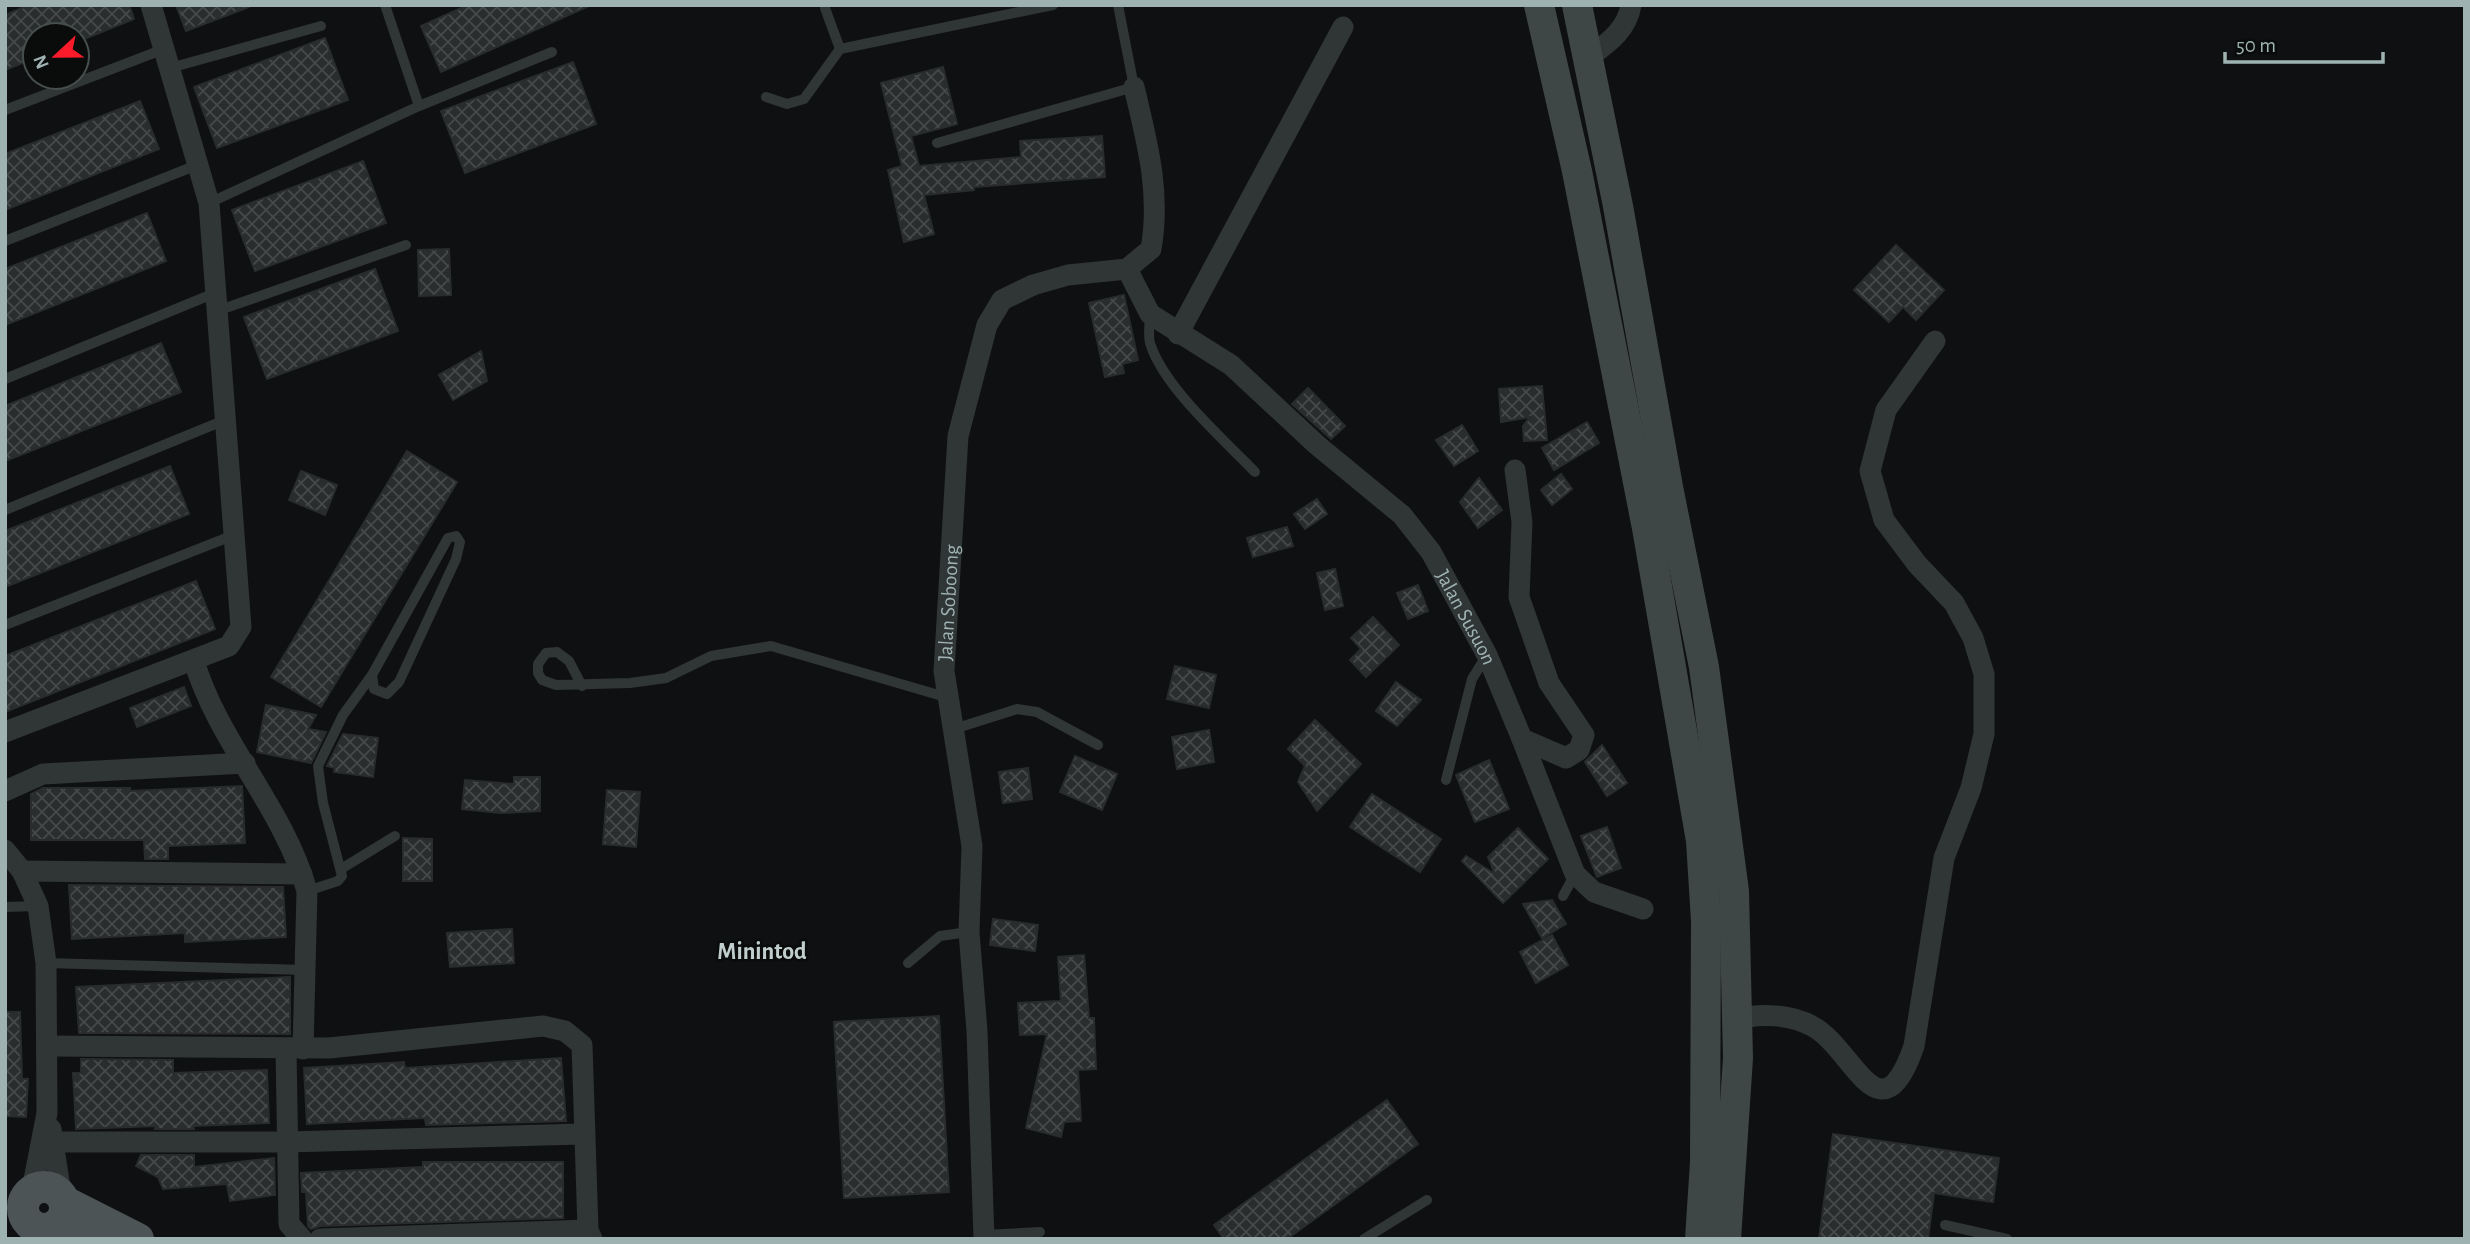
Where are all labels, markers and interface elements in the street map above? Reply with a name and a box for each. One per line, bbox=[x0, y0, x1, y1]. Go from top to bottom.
north arrow bbox=[21, 21, 91, 91]
scale bar bbox=[2225, 21, 2382, 65]
text: 50 m bbox=[2236, 35, 2276, 56]
text: N bbox=[30, 52, 53, 71]
street label: Jalan Soboong bbox=[935, 543, 963, 662]
street label: Jalan Susuon bbox=[1432, 566, 1500, 668]
district label: Minintod bbox=[717, 940, 807, 964]

